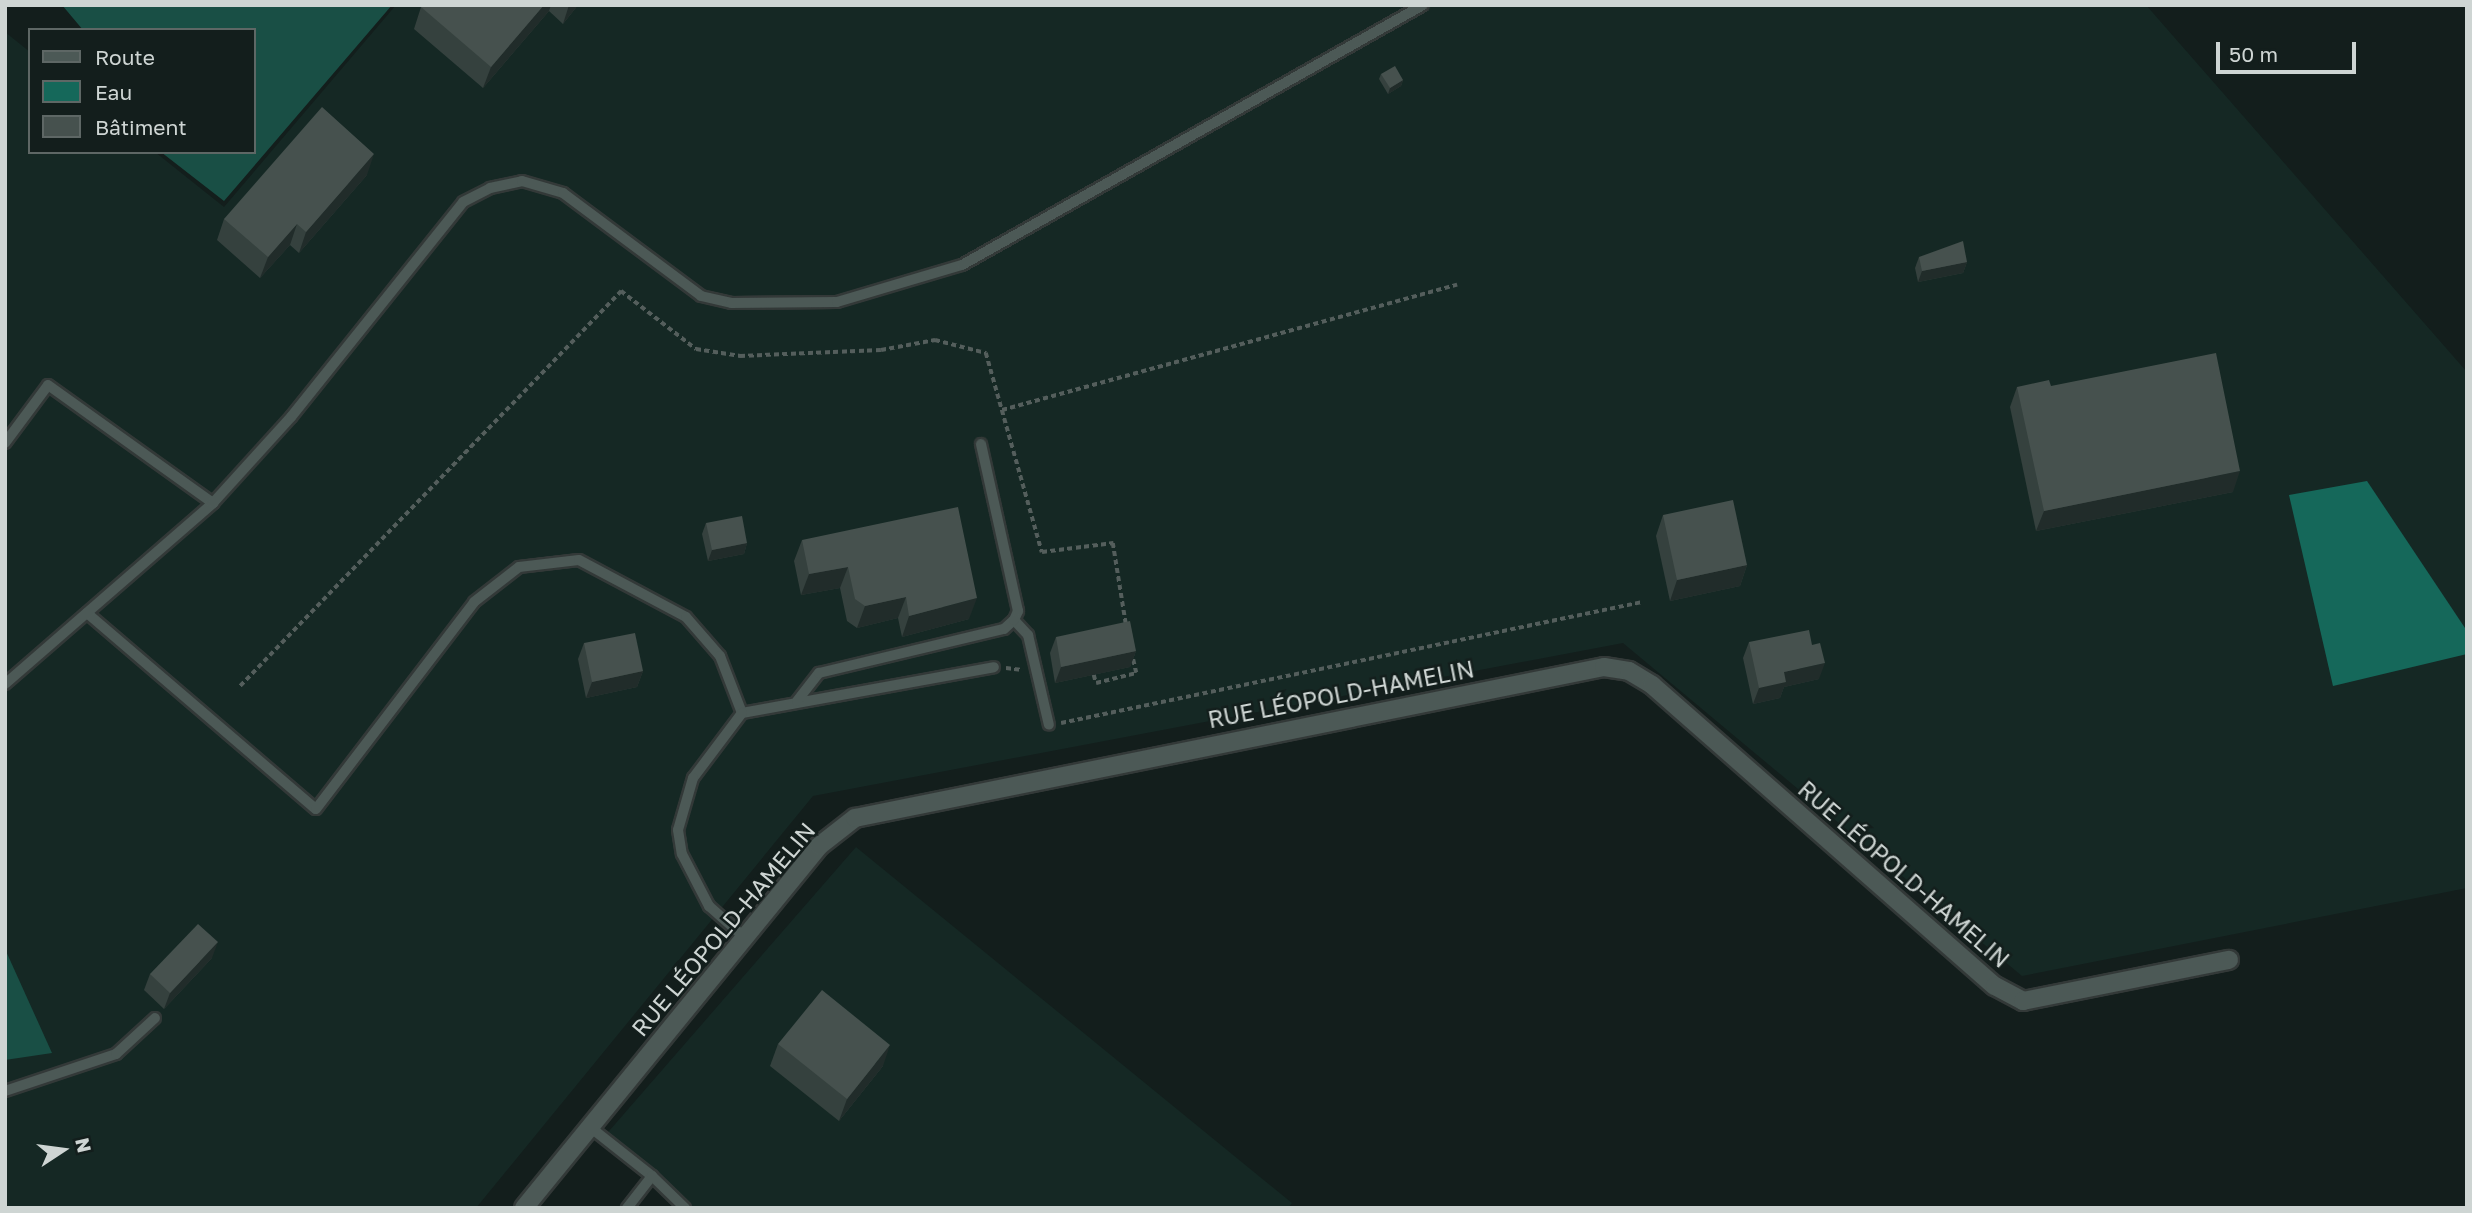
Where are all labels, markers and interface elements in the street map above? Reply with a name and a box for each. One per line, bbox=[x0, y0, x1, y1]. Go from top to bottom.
legend bbox=[28, 28, 256, 154]
scale bar bbox=[2220, 28, 2360, 72]
text: 50 m bbox=[2229, 41, 2278, 67]
text: Route bbox=[95, 44, 155, 70]
text: Eau bbox=[95, 79, 132, 105]
text: Bâtiment bbox=[95, 114, 187, 140]
street label: RUE LÉOPOLD-HAMELIN bbox=[1206, 655, 1476, 733]
street label: RUE LÉOPOLD-HAMELIN bbox=[1793, 775, 2015, 973]
street label: RUE LÉOPOLD-HAMELIN bbox=[625, 816, 821, 1042]
north arrow bbox=[28, 1115, 98, 1185]
text: N bbox=[71, 1136, 97, 1155]

